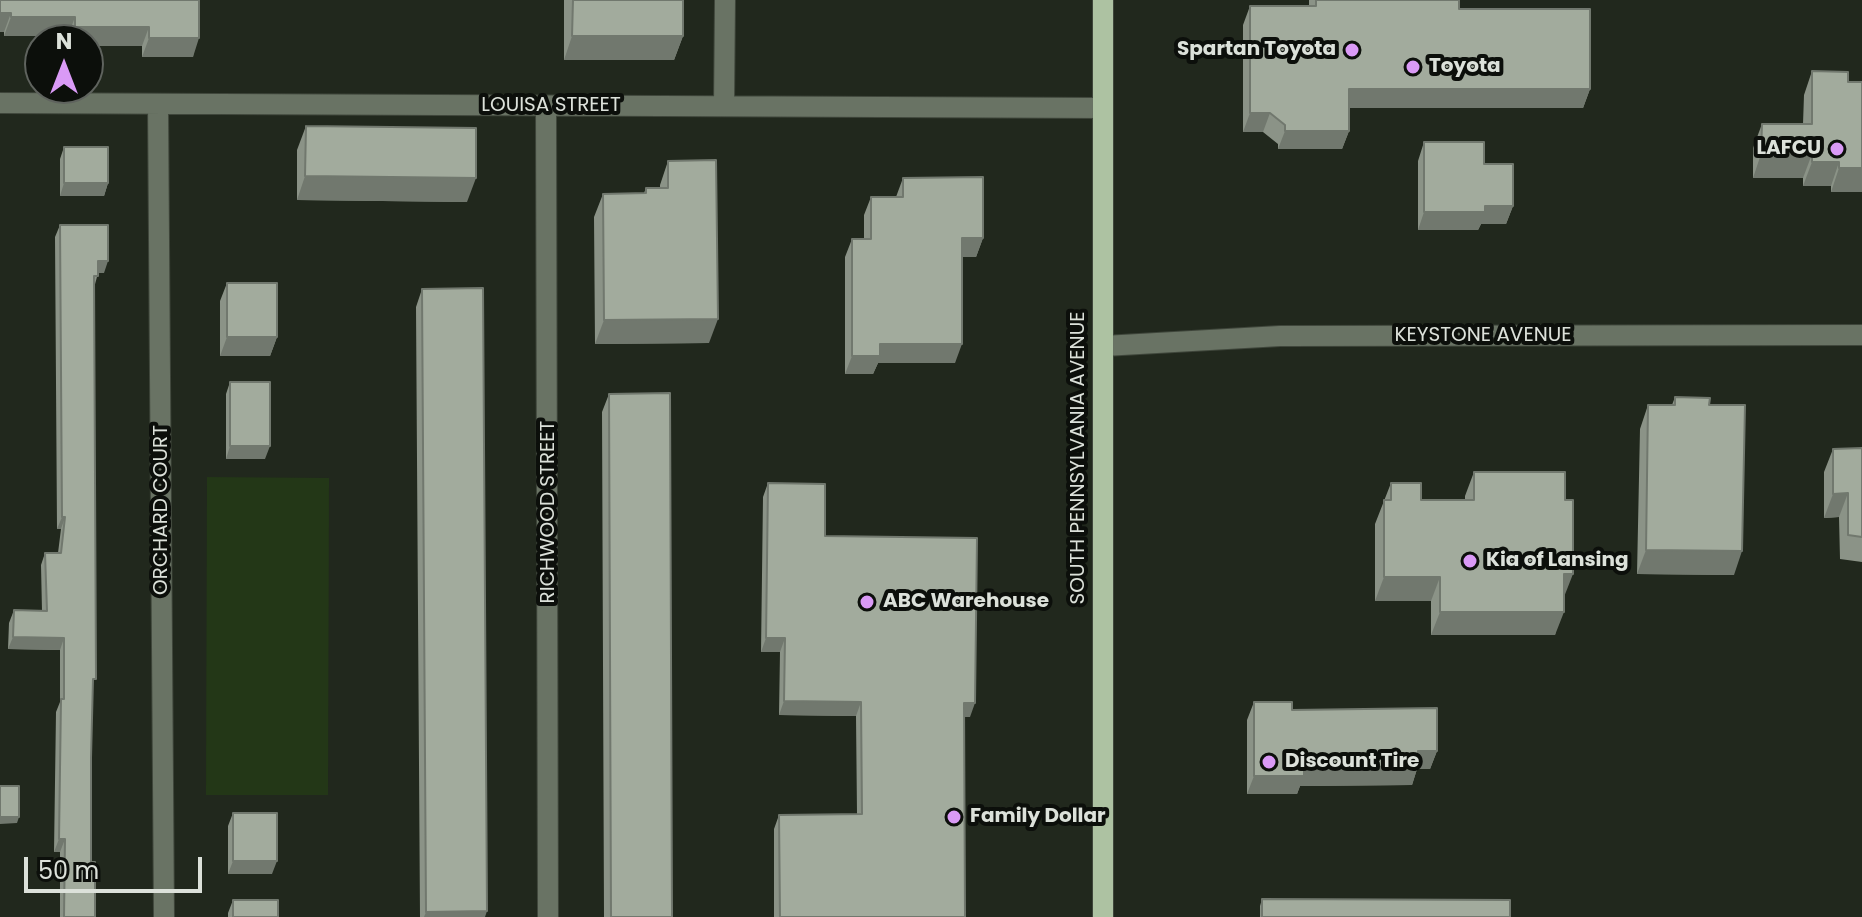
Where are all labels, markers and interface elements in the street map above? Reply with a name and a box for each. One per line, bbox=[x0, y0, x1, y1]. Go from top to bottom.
north arrow bbox=[24, 24, 104, 104]
text: N bbox=[56, 26, 72, 57]
place label: Spartan Toyota bbox=[1177, 38, 1336, 62]
marker: Spartan Toyota bbox=[1343, 41, 1361, 59]
place label: Toyota bbox=[1429, 55, 1501, 79]
marker: Toyota bbox=[1404, 58, 1422, 76]
street label: LOUISA STREET bbox=[481, 94, 621, 118]
place label: LAFCU bbox=[1756, 137, 1821, 161]
marker: LAFCU bbox=[1828, 140, 1846, 158]
street label: SOUTH PENNSYLVANIA AVENUE bbox=[1067, 312, 1091, 604]
street label: KEYSTONE AVENUE bbox=[1395, 324, 1571, 348]
street label: RICHWOOD STREET bbox=[537, 421, 561, 603]
street label: ORCHARD COURT bbox=[150, 425, 174, 595]
place label: Kia of Lansing bbox=[1486, 549, 1629, 573]
marker: Kia of Lansing bbox=[1461, 552, 1479, 570]
place label: ABC Warehouse bbox=[883, 590, 1049, 614]
marker: ABC Warehouse bbox=[858, 593, 876, 611]
place label: Discount Tire bbox=[1285, 750, 1419, 774]
marker: Discount Tire bbox=[1260, 753, 1278, 771]
place label: Family Dollar bbox=[970, 805, 1106, 829]
marker: Family Dollar bbox=[945, 808, 963, 826]
scale bar bbox=[28, 841, 206, 891]
text: 50 m bbox=[38, 854, 99, 887]

